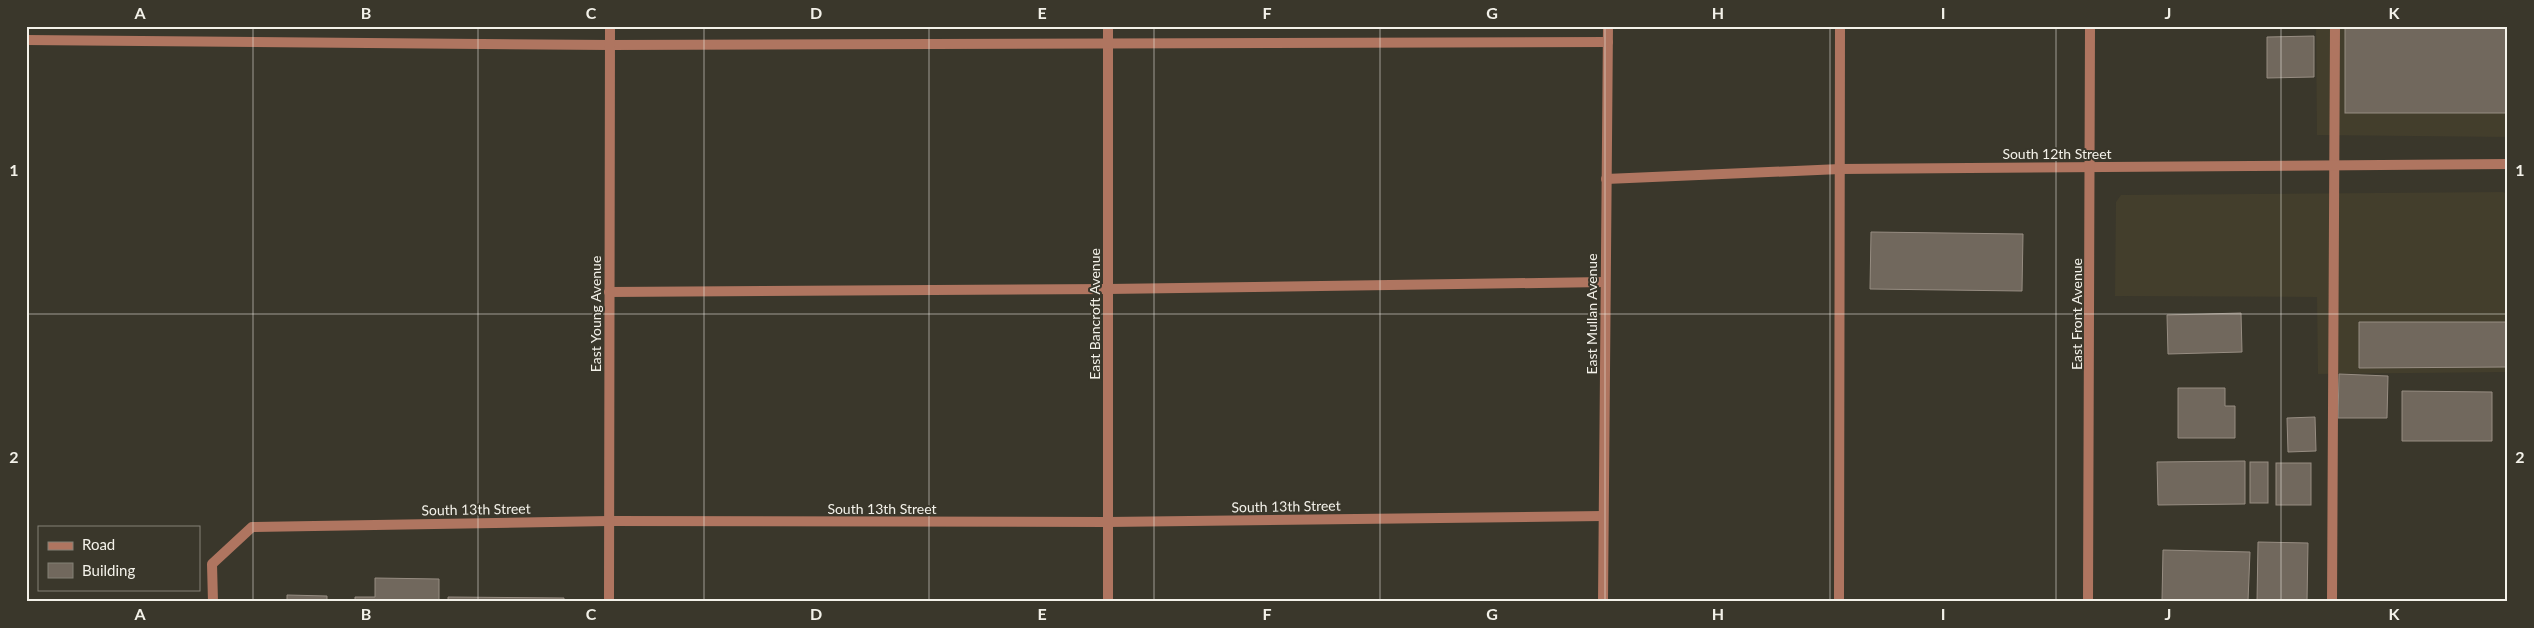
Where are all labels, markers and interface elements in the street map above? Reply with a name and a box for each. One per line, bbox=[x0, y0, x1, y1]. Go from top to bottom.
text: A bbox=[133, 3, 146, 22]
text: B bbox=[361, 3, 371, 22]
text: C bbox=[586, 3, 597, 22]
text: D bbox=[810, 3, 822, 22]
text: E bbox=[1037, 3, 1047, 22]
text: F bbox=[1262, 3, 1272, 22]
text: G bbox=[1486, 3, 1498, 22]
text: H bbox=[1712, 3, 1724, 22]
text: I bbox=[1941, 3, 1945, 22]
text: J bbox=[2165, 3, 2171, 22]
text: K bbox=[2389, 3, 2401, 22]
street label: South 12th Street bbox=[2002, 145, 2112, 162]
text: 1 bbox=[9, 160, 19, 179]
text: 1 bbox=[2515, 160, 2525, 179]
street label: East Bancroft Avenue bbox=[1086, 248, 1103, 380]
street label: East Mullan Avenue bbox=[1583, 253, 1600, 375]
street label: East Young Avenue bbox=[587, 256, 604, 372]
street label: East Front Avenue bbox=[2068, 258, 2085, 370]
text: 2 bbox=[9, 447, 19, 466]
text: 2 bbox=[2515, 447, 2525, 466]
street label: South 13th Street bbox=[1231, 497, 1341, 515]
street label: South 13th Street bbox=[421, 500, 531, 518]
street label: South 13th Street bbox=[827, 500, 937, 517]
legend bbox=[38, 526, 200, 590]
text: Road bbox=[82, 535, 115, 553]
text: Building bbox=[82, 561, 135, 579]
text: A bbox=[133, 604, 146, 623]
text: B bbox=[361, 604, 371, 623]
text: C bbox=[586, 604, 597, 623]
text: D bbox=[810, 604, 822, 623]
text: E bbox=[1037, 604, 1047, 623]
text: F bbox=[1262, 604, 1272, 623]
text: G bbox=[1486, 604, 1498, 623]
text: H bbox=[1712, 604, 1724, 623]
text: I bbox=[1941, 604, 1945, 623]
text: J bbox=[2165, 604, 2171, 623]
text: K bbox=[2389, 604, 2401, 623]

